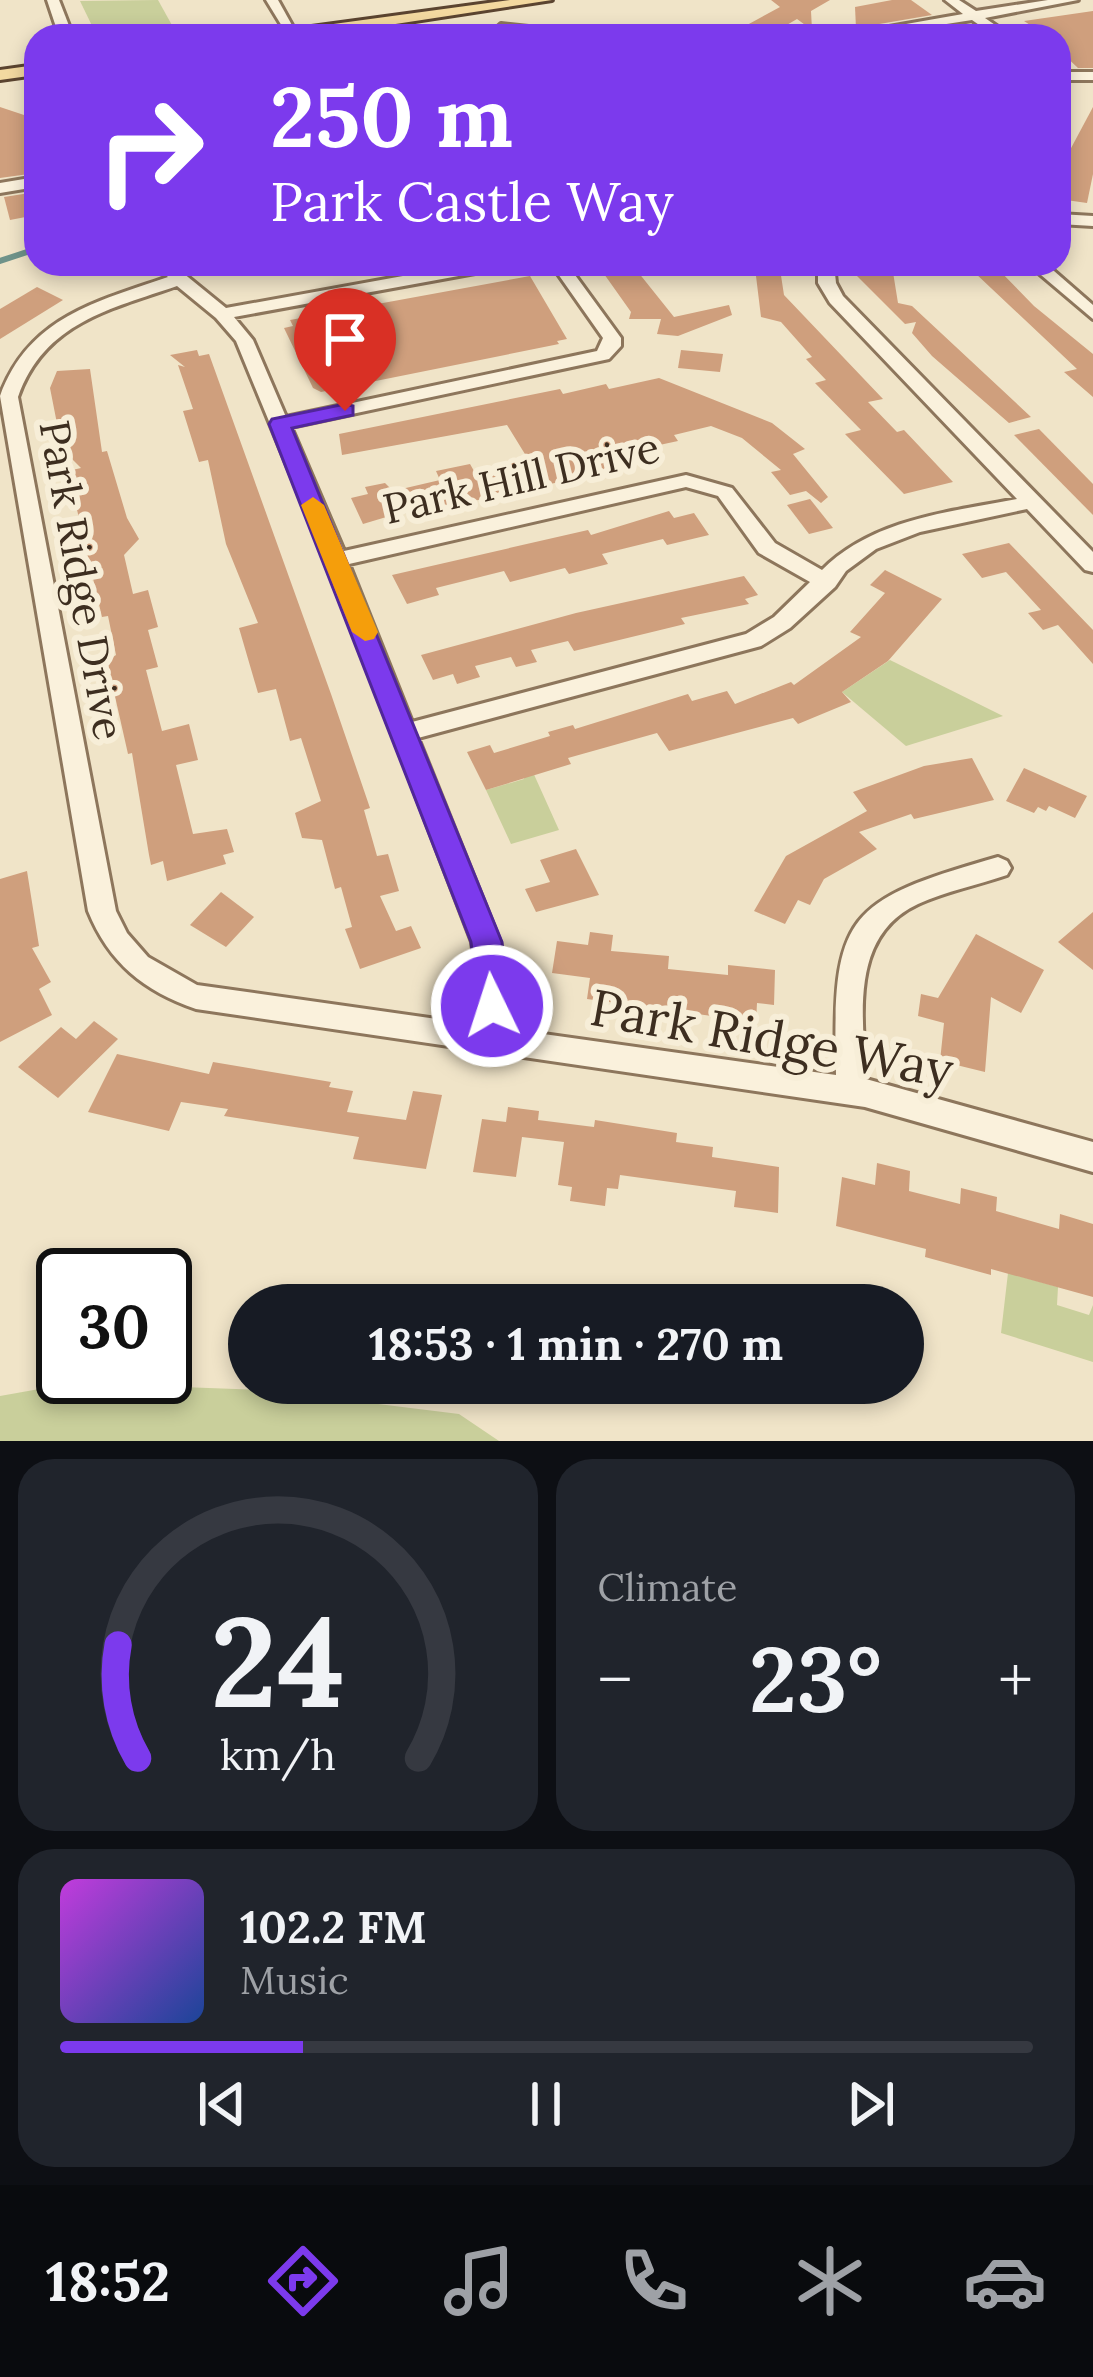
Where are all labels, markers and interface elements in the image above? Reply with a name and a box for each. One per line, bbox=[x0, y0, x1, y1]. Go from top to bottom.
text: 250 m bbox=[270, 62, 513, 170]
icon: right bbox=[72, 72, 228, 228]
text: Park Castle Way bbox=[270, 167, 674, 236]
pin bbox=[294, 288, 396, 411]
icon: arrive bbox=[312, 306, 378, 372]
street label: Park Ridge Drive bbox=[27, 416, 137, 744]
street label: Park Hill Drive bbox=[378, 420, 664, 536]
position arrow bbox=[429, 943, 555, 1069]
street label: Park Ridge Way bbox=[586, 974, 958, 1102]
speed limit sign: 30 bbox=[36, 1248, 192, 1404]
text: 18:53 · 1 min · 270 m bbox=[369, 1315, 783, 1372]
text: Climate bbox=[598, 1562, 737, 1612]
text: 24 bbox=[210, 1581, 345, 1741]
text: 23° bbox=[749, 1621, 882, 1737]
text: − bbox=[598, 1637, 632, 1721]
text: + bbox=[998, 1637, 1033, 1721]
text: km/h bbox=[220, 1727, 336, 1782]
text: 102.2 FM bbox=[240, 1898, 427, 1955]
text: Music bbox=[240, 1955, 349, 2005]
icon: previous bbox=[189, 2071, 255, 2137]
icon: pause bbox=[513, 2071, 579, 2137]
icon: next bbox=[838, 2071, 904, 2137]
icon: directions bbox=[261, 2239, 345, 2323]
icon: music bbox=[437, 2239, 521, 2323]
icon: phone bbox=[612, 2239, 696, 2323]
icon: climate bbox=[788, 2239, 872, 2323]
icon: car bbox=[963, 2239, 1047, 2323]
text: 18:52 bbox=[46, 2247, 170, 2316]

